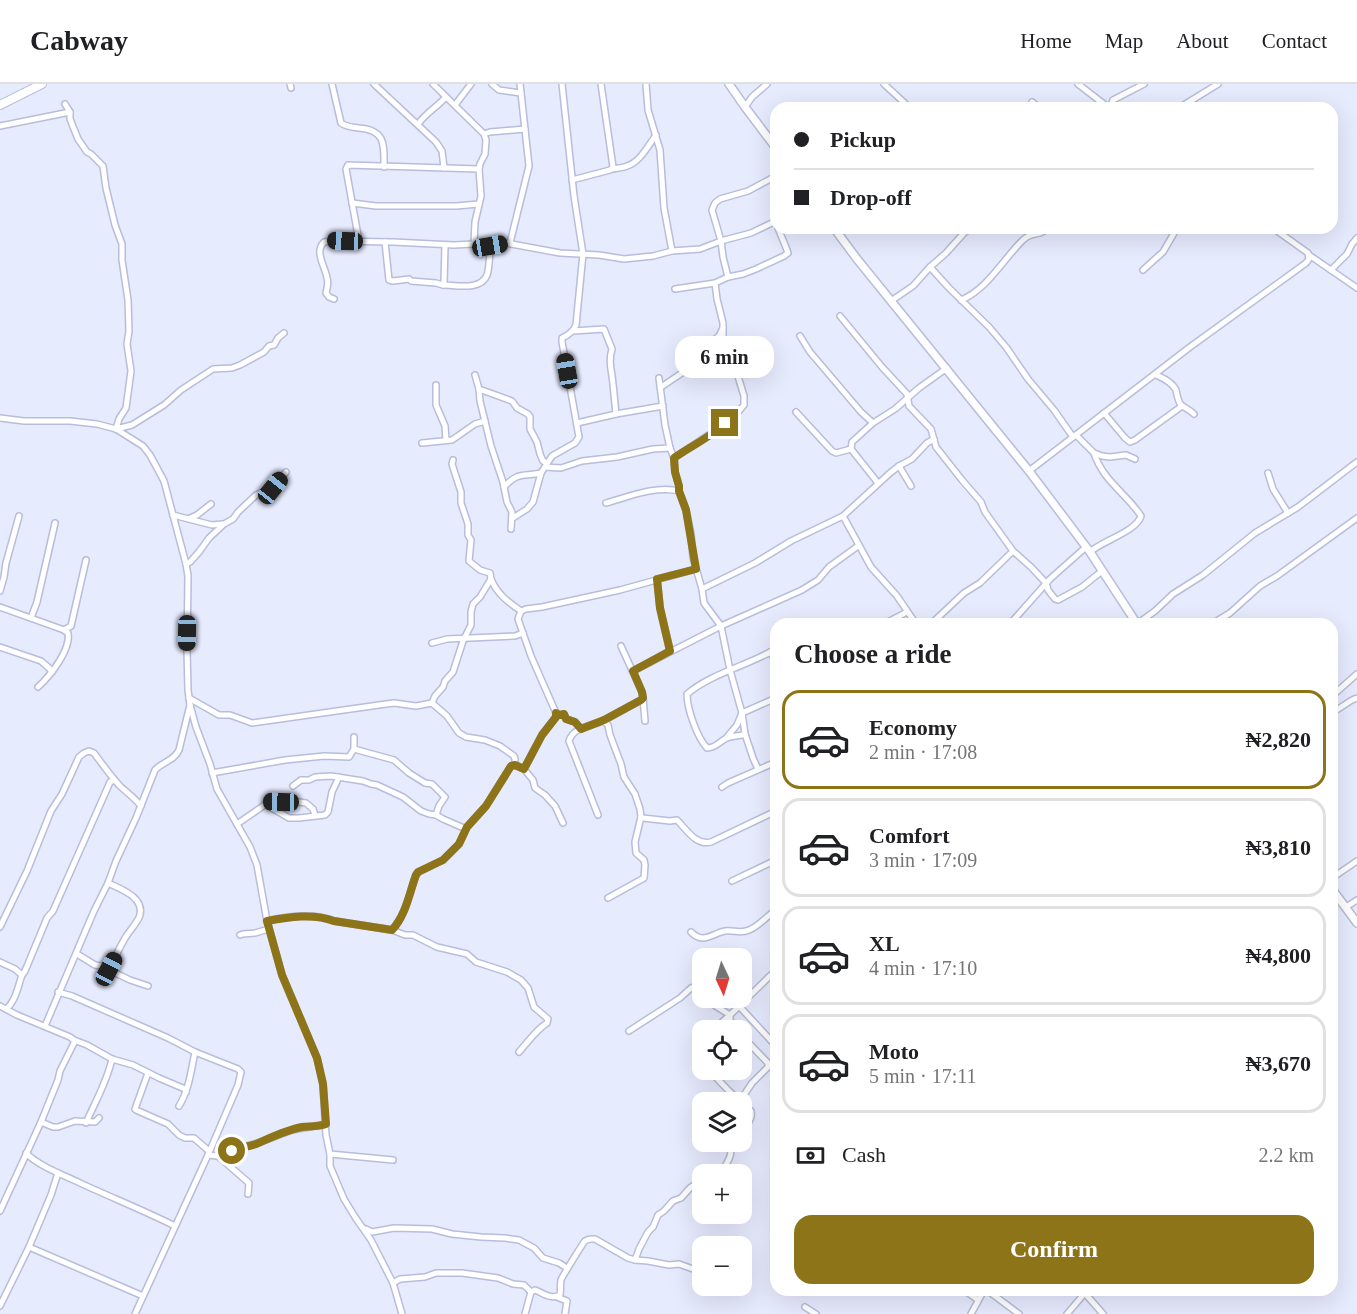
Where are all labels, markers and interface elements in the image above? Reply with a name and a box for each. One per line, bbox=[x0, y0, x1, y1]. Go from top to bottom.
text: Cabway bbox=[30, 25, 128, 56]
text: Home bbox=[1020, 29, 1072, 53]
text: Map bbox=[1105, 29, 1143, 53]
text: About bbox=[1176, 29, 1229, 53]
text: Contact bbox=[1262, 29, 1327, 53]
text: Pickup bbox=[830, 127, 896, 152]
text: Drop-off bbox=[830, 185, 911, 210]
car bbox=[327, 231, 363, 251]
car bbox=[471, 234, 509, 258]
callout: 6 min bbox=[676, 336, 774, 378]
text: 6 min bbox=[700, 346, 749, 368]
car bbox=[555, 352, 579, 390]
route end bbox=[711, 409, 738, 436]
car bbox=[255, 468, 291, 508]
car bbox=[178, 615, 196, 651]
text: Choose a ride bbox=[794, 639, 952, 669]
icon: car bbox=[797, 713, 851, 767]
text: Economy bbox=[869, 715, 957, 740]
text: ₦2,820 bbox=[1246, 727, 1311, 752]
text: 2 min · 17:08 bbox=[869, 741, 977, 763]
car bbox=[263, 793, 299, 811]
icon: car bbox=[797, 821, 851, 875]
text: Comfort bbox=[869, 823, 950, 848]
text: ₦3,810 bbox=[1246, 835, 1311, 860]
text: 3 min · 17:09 bbox=[869, 849, 977, 871]
icon: car bbox=[797, 929, 851, 983]
text: XL bbox=[869, 931, 900, 956]
text: ₦4,800 bbox=[1246, 943, 1311, 968]
north arrow bbox=[692, 948, 752, 1008]
map controls bbox=[692, 948, 752, 1296]
car bbox=[93, 949, 125, 989]
text: 4 min · 17:10 bbox=[869, 957, 977, 979]
button: locate bbox=[692, 1020, 752, 1080]
icon: car bbox=[797, 1037, 851, 1091]
text: Moto bbox=[869, 1039, 919, 1064]
text: ₦3,670 bbox=[1246, 1051, 1311, 1076]
text: 5 min · 17:11 bbox=[869, 1065, 977, 1087]
button: layers bbox=[692, 1092, 752, 1152]
route start bbox=[218, 1137, 245, 1164]
icon: cash bbox=[794, 1139, 827, 1172]
text: Cash bbox=[842, 1142, 886, 1167]
text: 2.2 km bbox=[1258, 1144, 1314, 1166]
button: + bbox=[692, 1164, 752, 1224]
button: Confirm bbox=[794, 1215, 1314, 1284]
button: − bbox=[692, 1236, 752, 1296]

